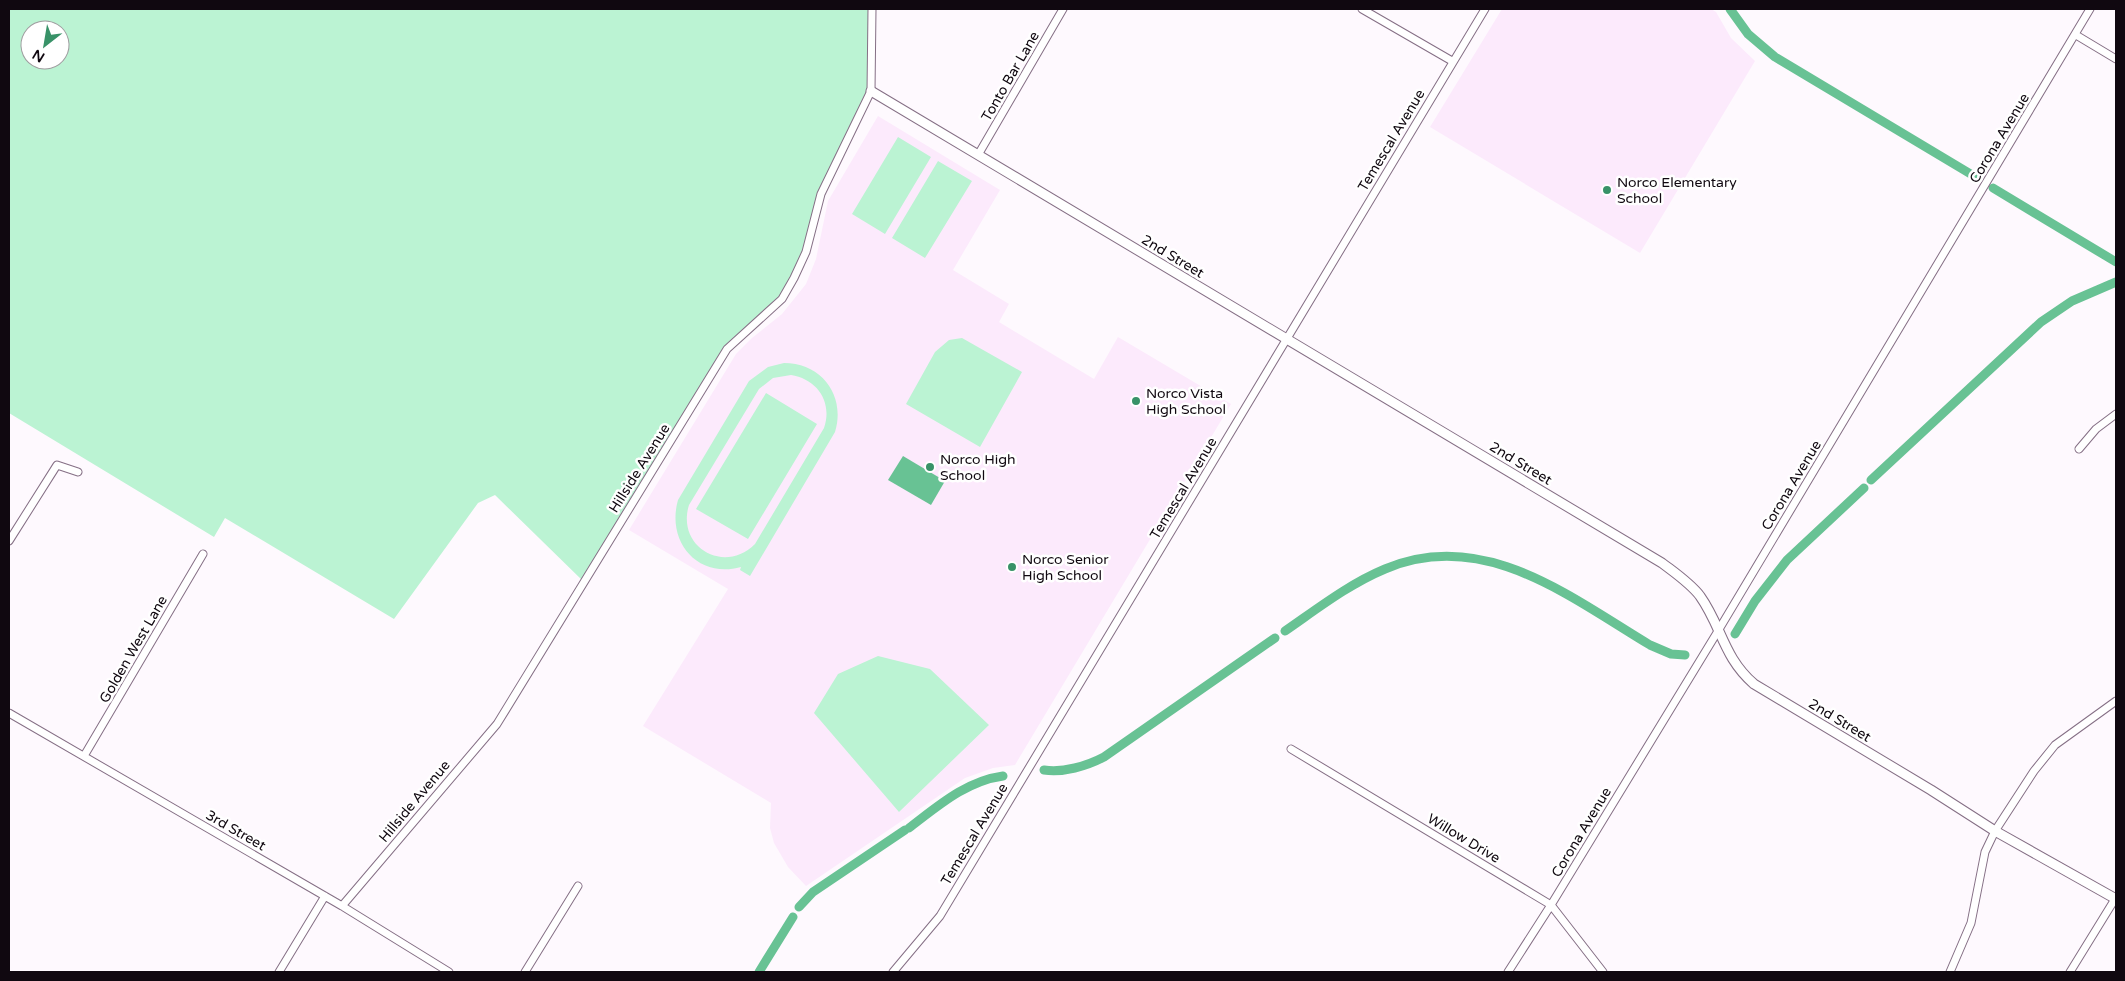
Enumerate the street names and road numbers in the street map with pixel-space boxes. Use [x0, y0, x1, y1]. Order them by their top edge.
street label: Tonto Bar Lane [978, 28, 1043, 124]
street label: Temescal Avenue [1354, 86, 1429, 194]
street label: Corona Avenue [1966, 90, 2033, 186]
street label: 2nd Street [1138, 231, 1208, 282]
street label: Hillside Avenue [605, 421, 674, 516]
street label: Temescal Avenue [1146, 434, 1221, 542]
street label: Corona Avenue [1758, 437, 1825, 533]
street label: 2nd Street [1486, 438, 1556, 489]
street label: Golden West Lane [96, 593, 171, 706]
street label: 2nd Street [1805, 695, 1875, 746]
street label: Hillside Avenue [375, 757, 454, 846]
street label: Temescal Avenue [937, 780, 1012, 888]
street label: Corona Avenue [1548, 784, 1615, 880]
street label: 3rd Street [203, 806, 269, 855]
street label: Willow Drive [1424, 810, 1503, 867]

